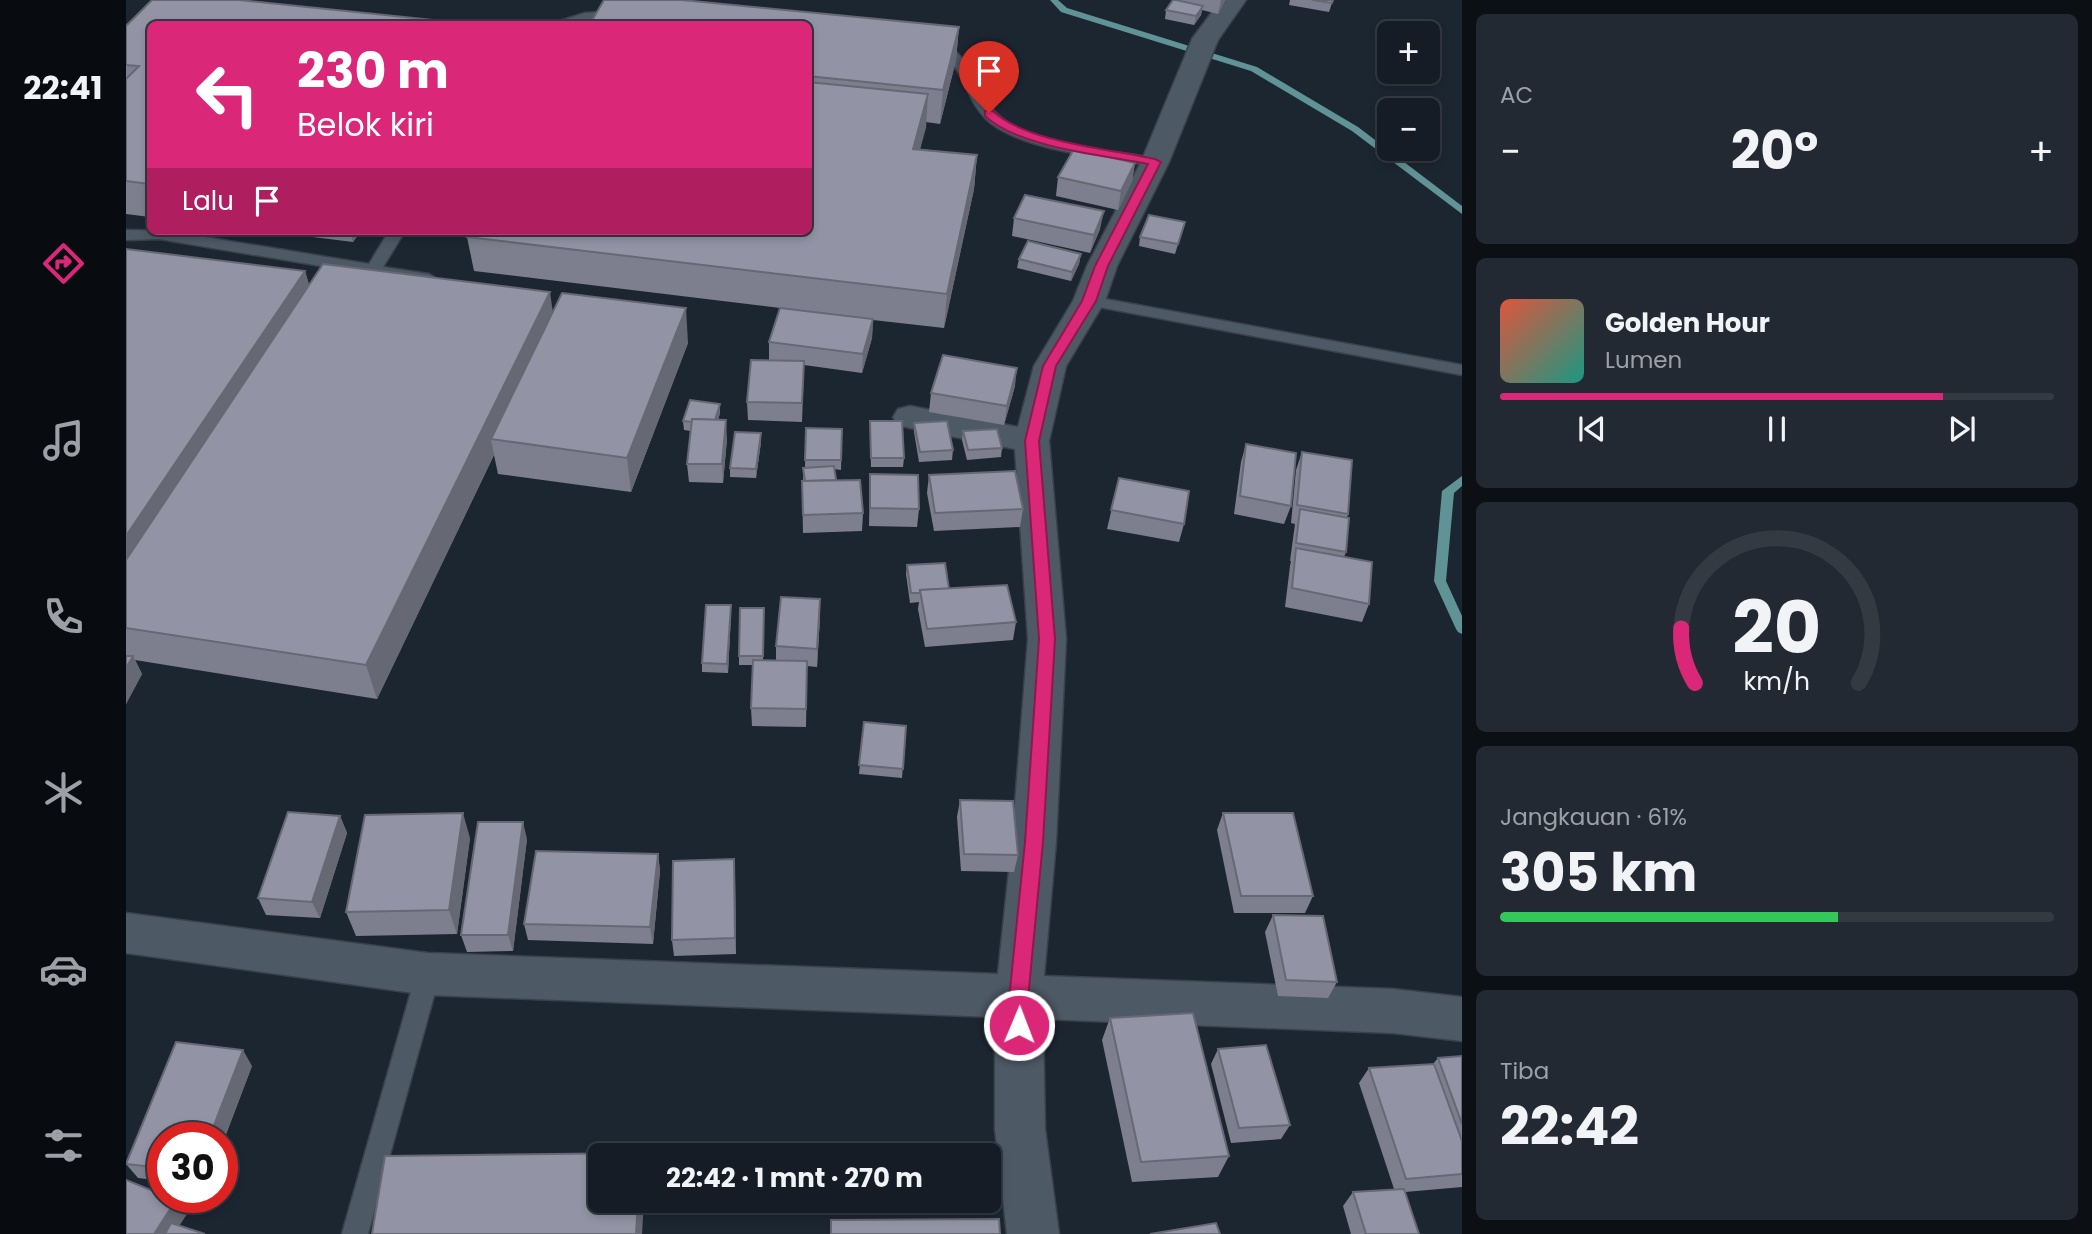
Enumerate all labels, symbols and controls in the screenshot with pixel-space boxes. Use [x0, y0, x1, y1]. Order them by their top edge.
map controls [1377, 21, 1440, 161]
button: + [1377, 21, 1440, 84]
text: 230 m [297, 37, 449, 105]
pin [959, 41, 1019, 113]
icon: left [182, 49, 273, 140]
icon: arrive [970, 52, 1008, 90]
text: 22:41 [23, 65, 103, 110]
text: AC [1500, 79, 1533, 111]
button: − [1377, 98, 1440, 161]
text: Belok kiri [297, 102, 434, 147]
text: 20° [1731, 114, 1818, 187]
text: − [1500, 125, 1521, 178]
text: + [2028, 125, 2054, 178]
icon: arrive [248, 182, 286, 220]
text: Lalu [182, 183, 234, 219]
icon: directions [39, 239, 88, 288]
text: Golden Hour [1605, 305, 1770, 341]
text: Lumen [1605, 344, 1682, 376]
icon: previous [1573, 410, 1611, 448]
icon: pause [1758, 410, 1796, 448]
icon: next [1943, 410, 1981, 448]
icon: music [39, 416, 88, 465]
text: 20 [1732, 577, 1822, 678]
icon: phone [39, 592, 88, 641]
text: km/h [1744, 664, 1810, 699]
icon: climate [39, 768, 88, 817]
text: Jangkauan · 61% [1500, 801, 1687, 833]
text: 305 km [1500, 836, 1697, 909]
icon: car [39, 945, 88, 994]
position arrow [982, 988, 1056, 1062]
text: Tiba [1500, 1055, 1549, 1087]
text: 22:42 [1500, 1090, 1639, 1163]
icon: filters [39, 1121, 88, 1170]
speed limit sign: 30 [147, 1122, 238, 1213]
text: 22:42 · 1 mnt · 270 m [666, 1160, 923, 1196]

